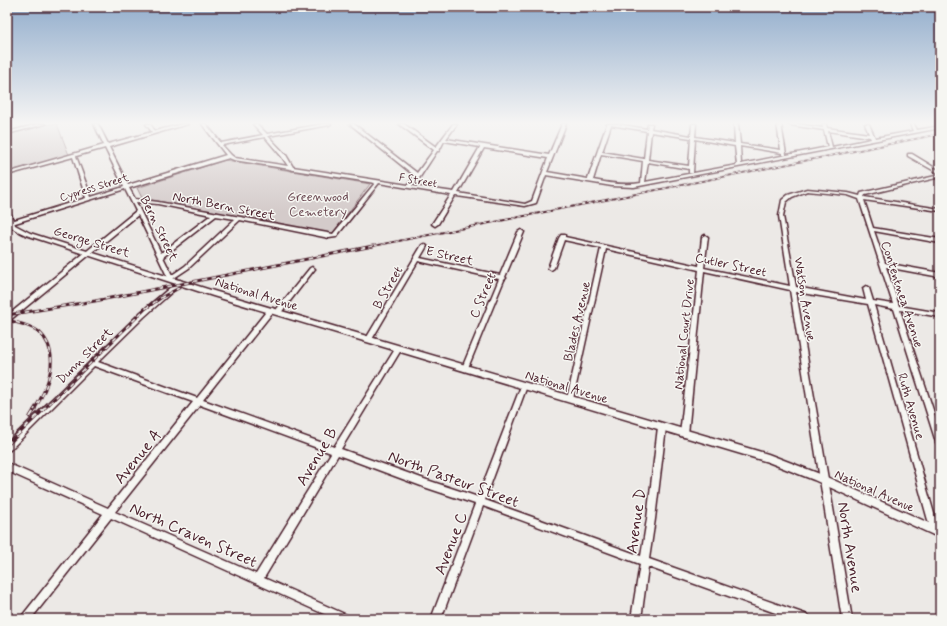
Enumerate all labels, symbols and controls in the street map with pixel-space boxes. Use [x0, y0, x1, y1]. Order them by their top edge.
street label: Cypress Street [58, 171, 131, 205]
street label: F Street [398, 171, 438, 191]
street label: North Bern Street [171, 188, 277, 225]
park label: Greenwood Cemetery [287, 189, 349, 221]
street label: Bern Street [136, 193, 182, 264]
street label: George Street [51, 223, 132, 263]
street label: Contentnea Avenue [876, 239, 927, 350]
street label: E Street [424, 243, 475, 270]
street label: Cutler Street [693, 250, 768, 281]
street label: Watson Avenue [789, 256, 820, 343]
street label: B Street [369, 263, 407, 312]
street label: C Street [466, 270, 501, 321]
street label: National Avenue [213, 274, 300, 315]
street label: National Court Drive [670, 278, 699, 390]
street label: Blades Avenue [560, 279, 595, 363]
street label: Dunn Street [53, 324, 117, 388]
street label: National Avenue [523, 367, 610, 408]
street label: Ruth Avenue [893, 371, 928, 442]
street label: Avenue B [292, 424, 343, 490]
street label: Avenue A [110, 425, 167, 489]
street label: North Pasteur Street [385, 446, 522, 513]
street label: National Avenue [832, 466, 917, 517]
street label: Avenue D [622, 487, 651, 555]
street label: North Craven Street [126, 498, 260, 573]
street label: North Avenue [832, 500, 867, 594]
street label: Avenue C [430, 509, 473, 578]

